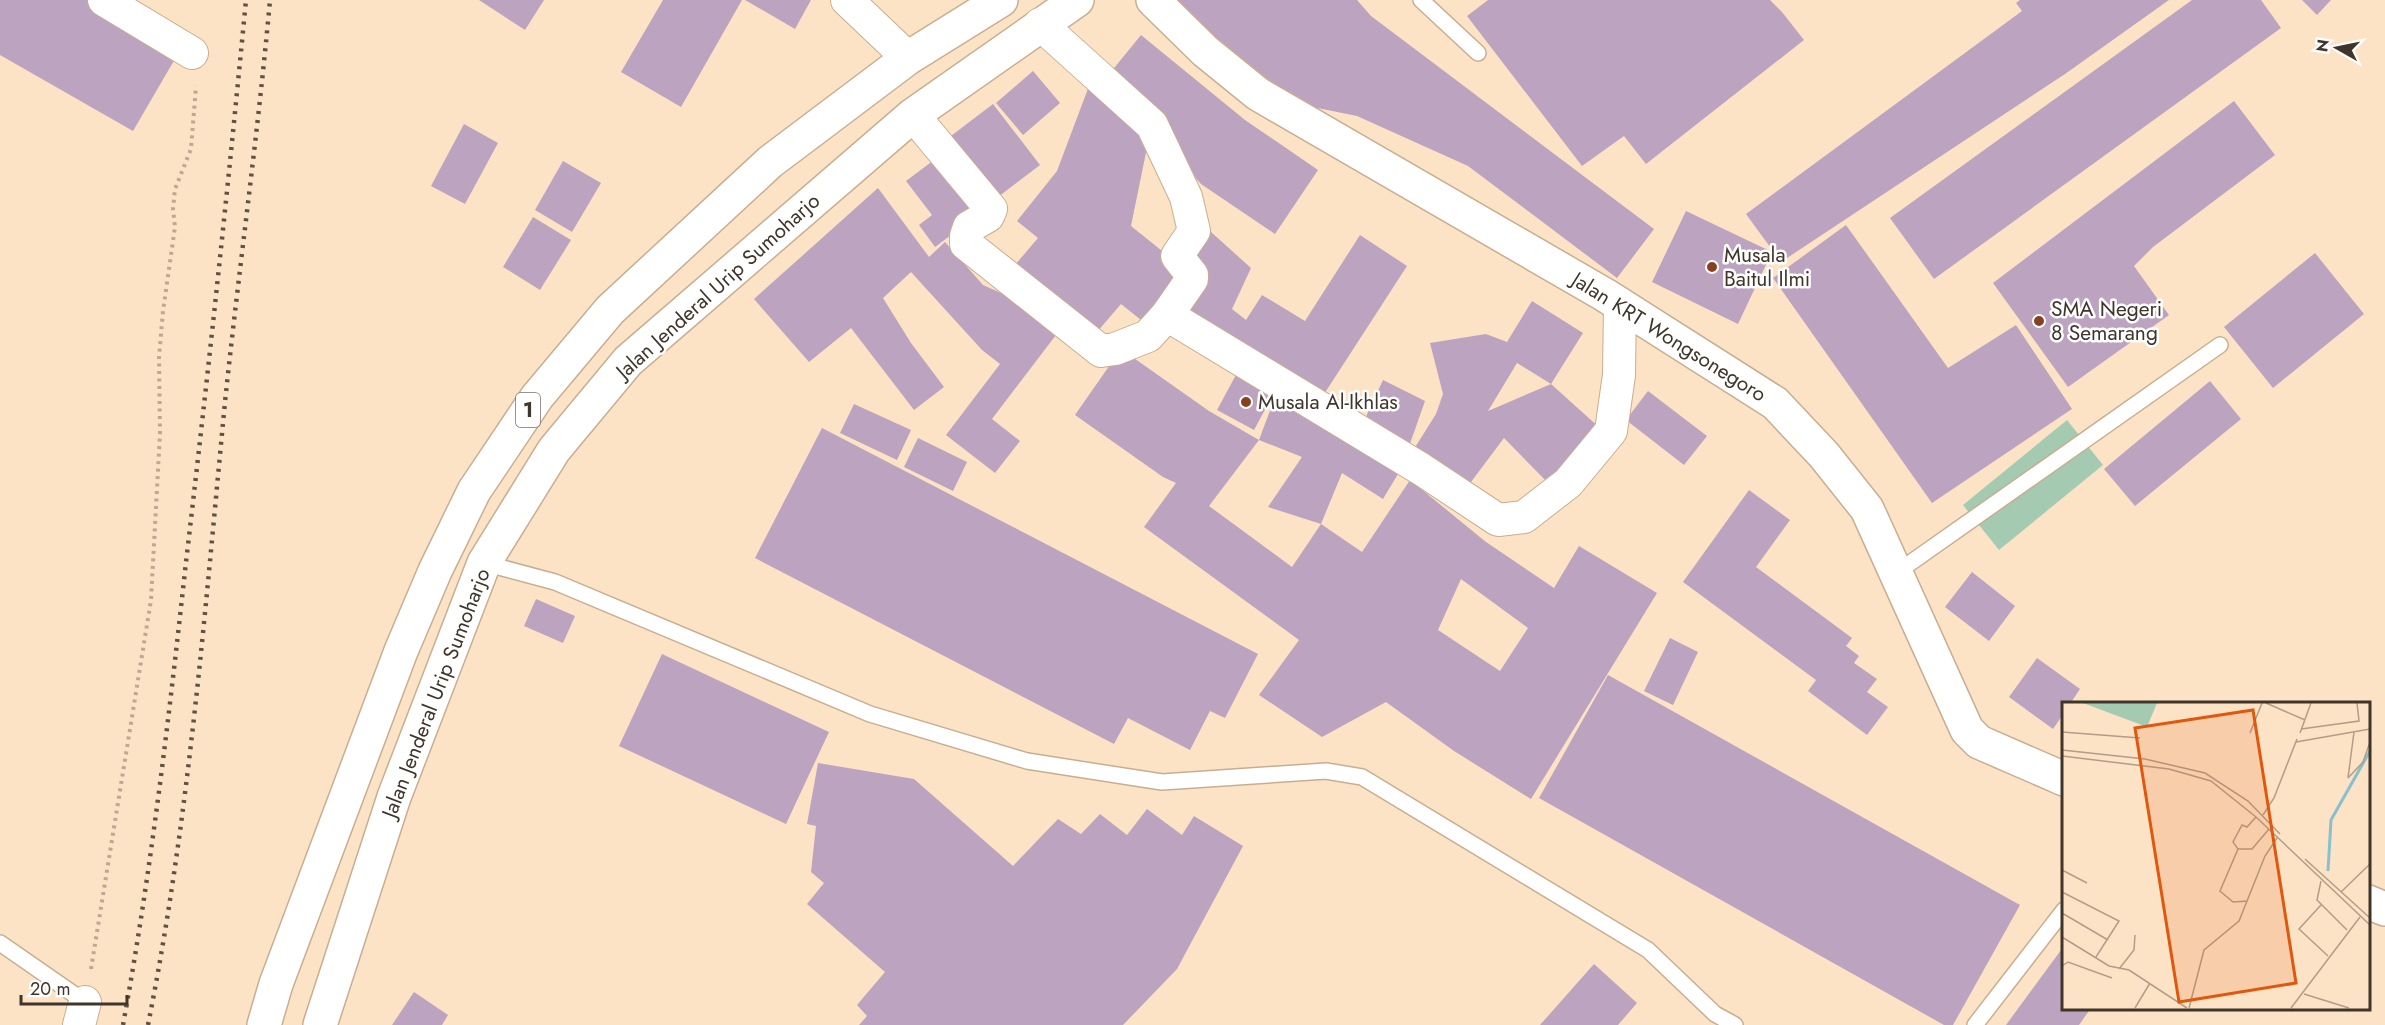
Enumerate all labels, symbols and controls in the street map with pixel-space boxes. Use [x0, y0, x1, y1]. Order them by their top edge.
north arrow [2307, 18, 2367, 78]
text: N [2310, 38, 2335, 54]
street label: Jalan Jenderal Urip Sumoharjo [607, 186, 827, 388]
place label: Musala Baitul Ilmi [1724, 240, 1810, 294]
marker: Musala Baitul Ilmi [1705, 260, 1719, 274]
street label: Jalan KRT Wongsonegoro [1563, 263, 1772, 409]
place label: SMA Negeri 8 Semarang [2051, 294, 2162, 348]
marker: SMA Negeri 8 Semarang [2032, 314, 2046, 328]
place label: Musala Al-Ikhlas [1258, 387, 1398, 417]
road number: 1 [516, 393, 540, 427]
marker: Musala Al-Ikhlas [1239, 395, 1253, 409]
street label: Jalan Jenderal Urip Sumoharjo [373, 564, 497, 825]
inset map [2062, 702, 2370, 1010]
scale bar [21, 968, 128, 1006]
text: 20 m [30, 976, 70, 1002]

